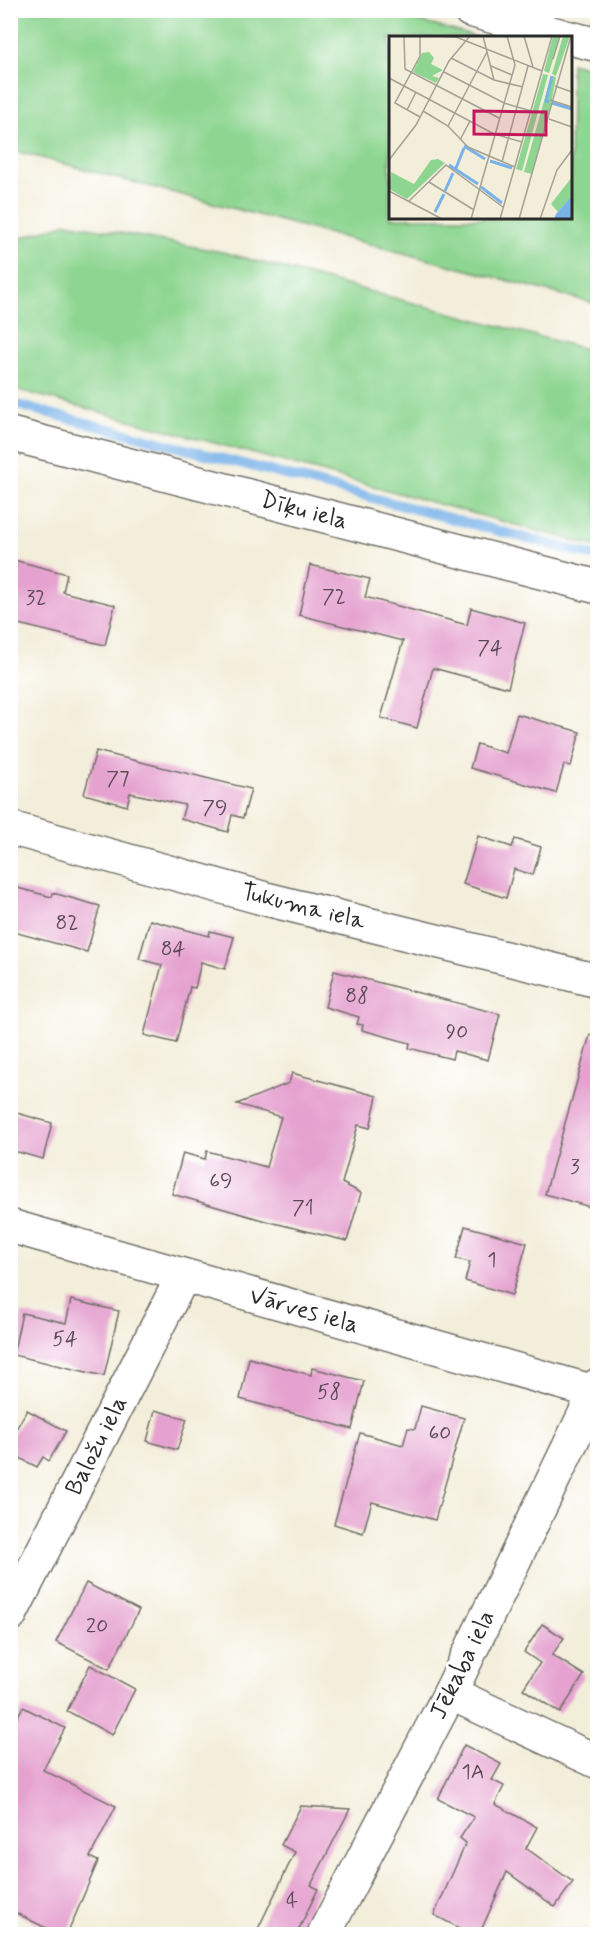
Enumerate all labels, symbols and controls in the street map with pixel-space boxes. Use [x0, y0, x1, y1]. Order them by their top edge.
inset map [389, 36, 572, 219]
street label: Dīķu iela [257, 485, 351, 537]
house number: 72 [322, 583, 346, 611]
house number: 32 [26, 584, 46, 612]
house number: 74 [477, 634, 503, 662]
house number: 77 [106, 765, 130, 793]
house number: 79 [202, 794, 228, 822]
street label: Tukuma iela [238, 877, 369, 938]
house number: 82 [56, 909, 78, 937]
house number: 84 [161, 935, 186, 963]
house number: 88 [345, 982, 369, 1010]
house number: 90 [446, 1018, 468, 1046]
house number: 3 [570, 1153, 580, 1181]
house number: 69 [209, 1167, 233, 1195]
house number: 71 [292, 1194, 314, 1222]
house number: 1 [487, 1246, 497, 1274]
street label: Vārves iela [246, 1281, 362, 1341]
house number: 54 [52, 1325, 78, 1353]
house number: 58 [317, 1378, 341, 1406]
street label: Baložu iela [59, 1391, 135, 1501]
house number: 60 [429, 1419, 451, 1447]
street label: Jēkaba iela [423, 1605, 503, 1725]
house number: 20 [86, 1612, 108, 1640]
house number: 1A [461, 1758, 485, 1786]
house number: 4 [286, 1887, 298, 1915]

